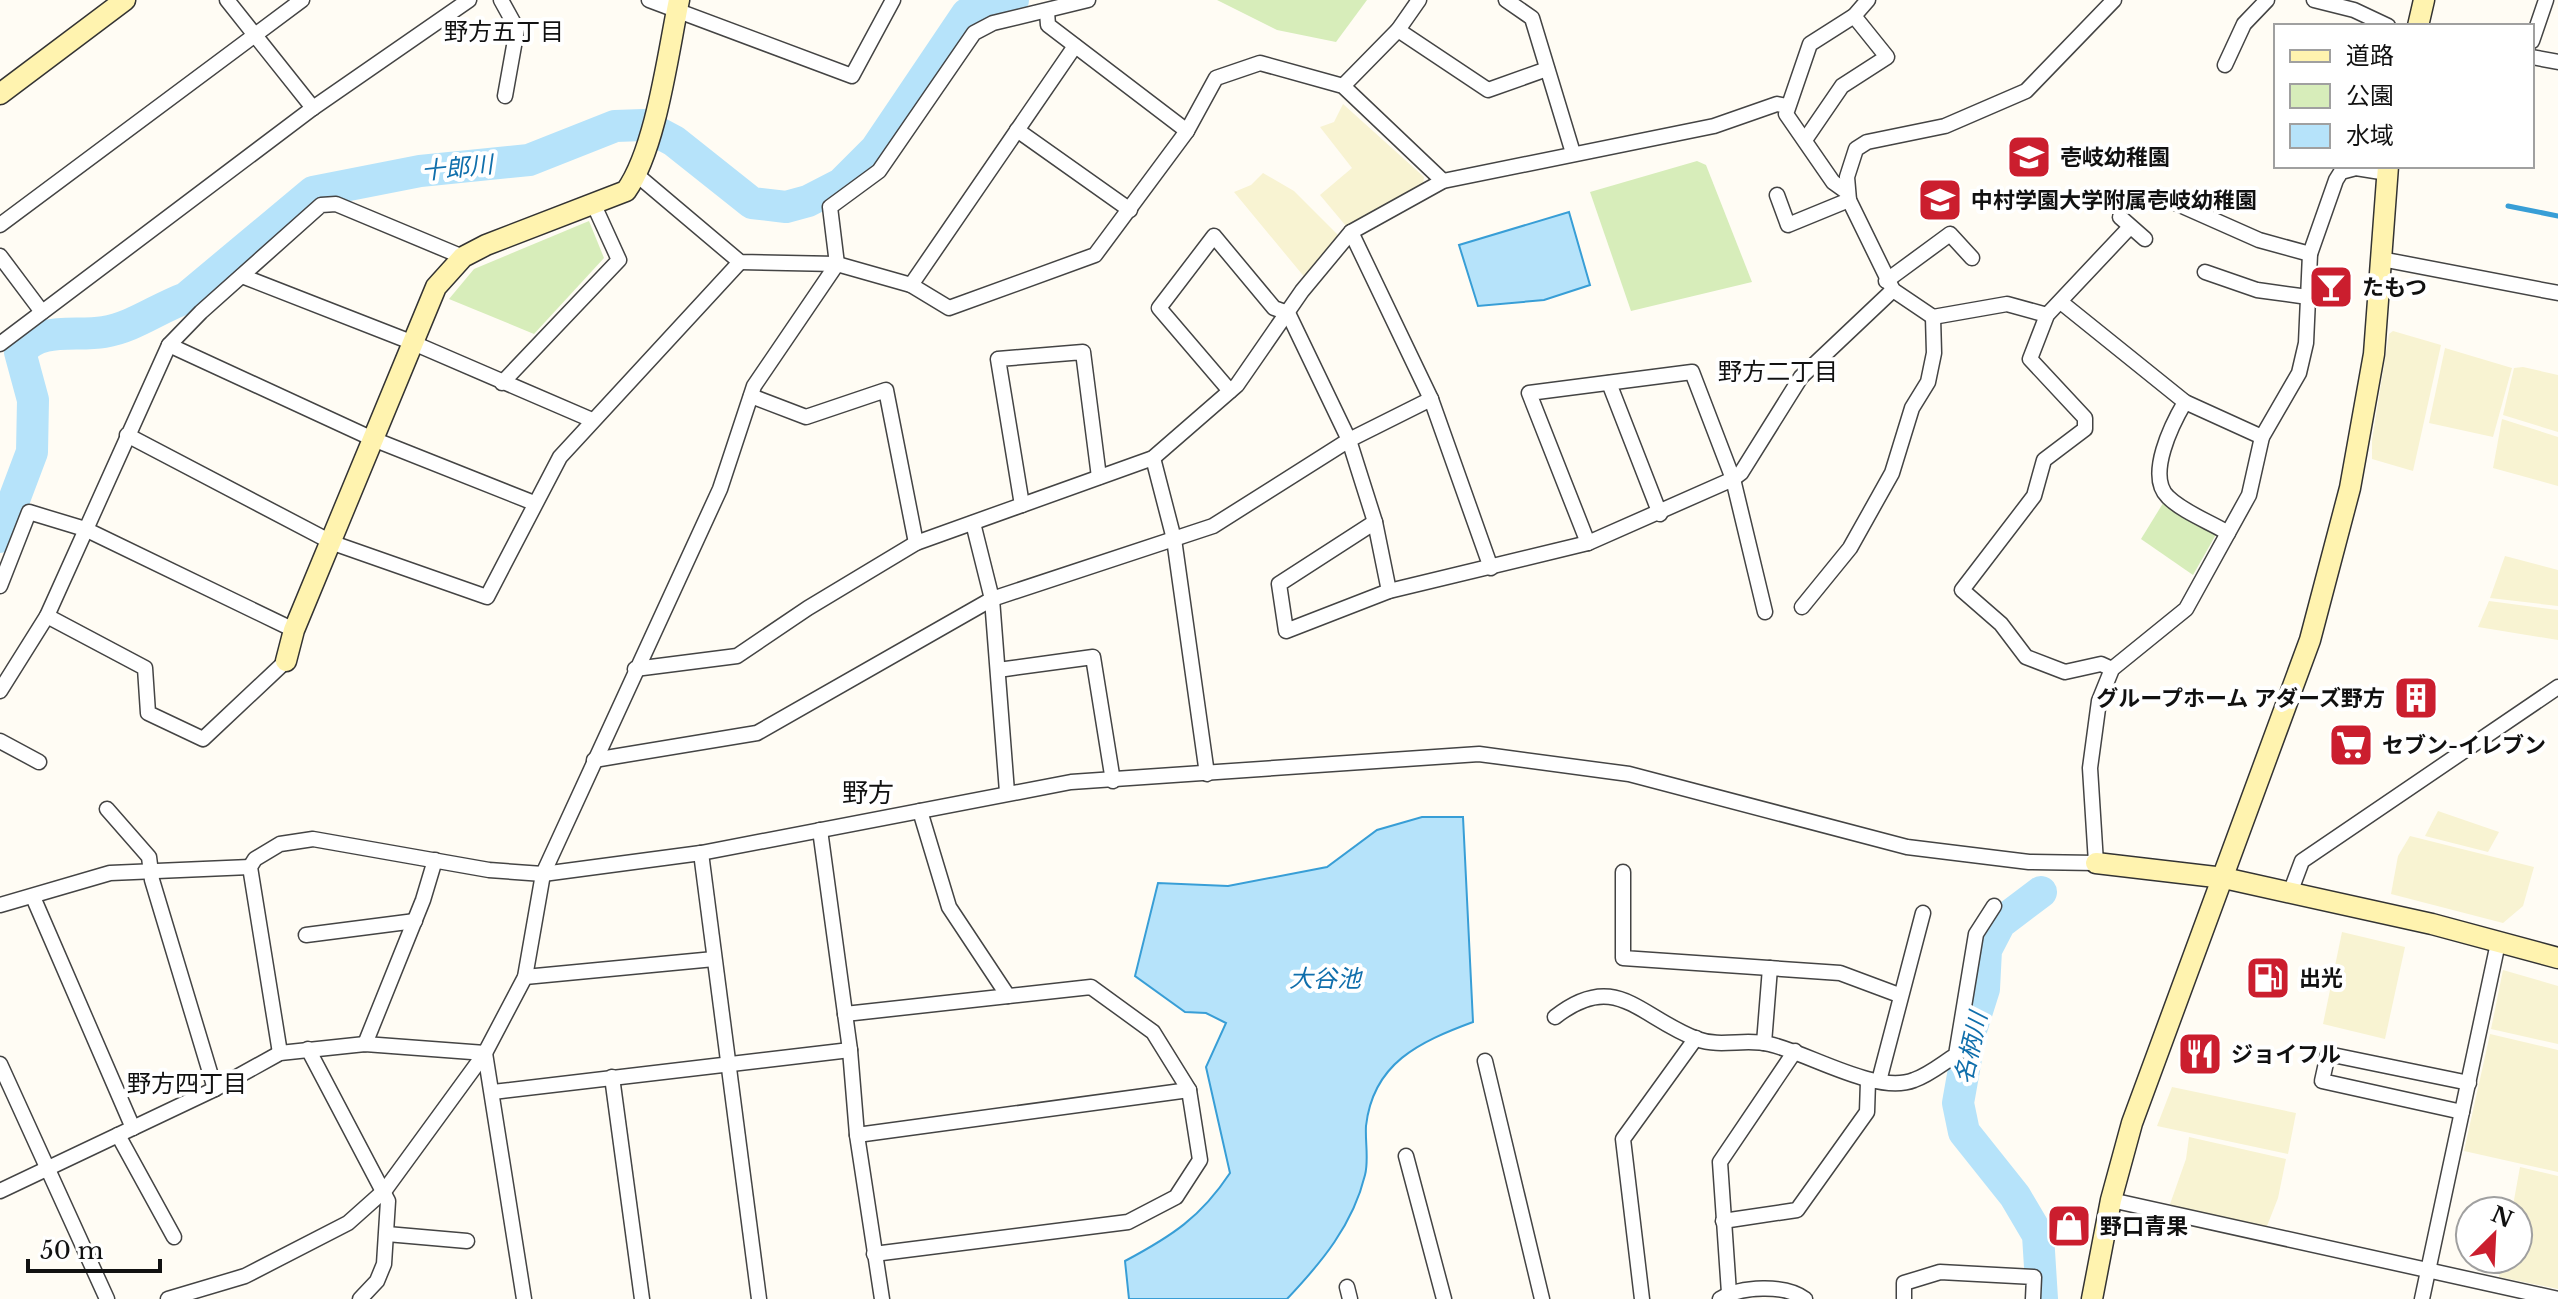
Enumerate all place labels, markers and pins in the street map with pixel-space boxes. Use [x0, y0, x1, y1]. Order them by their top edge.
school or university icon: 壱岐幼稚園 [2005, 133, 2053, 181]
place label: 壱岐幼稚園 [2060, 144, 2170, 171]
school or university icon: 中村学園大学附属壱岐幼稚園 [1916, 176, 1964, 224]
place label: 中村学園大学附属壱岐幼稚園 [1971, 187, 2257, 214]
bar icon: たもつ [2307, 263, 2355, 311]
place label: たもつ [2362, 274, 2427, 301]
building icon: グループホーム アダーズ野方 [2392, 674, 2440, 722]
place label: グループホーム アダーズ野方 [2096, 685, 2385, 712]
supermarket icon: セブン-イレブン [2327, 721, 2375, 769]
place label: セブン-イレブン [2382, 732, 2546, 759]
fuel station icon: 出光 [2244, 954, 2292, 1002]
place label: 出光 [2299, 965, 2343, 992]
restaurant icon: ジョイフル [2176, 1030, 2224, 1078]
place label: ジョイフル [2231, 1041, 2341, 1068]
shop icon: 野口青果 [2045, 1202, 2093, 1250]
place label: 野口青果 [2100, 1213, 2188, 1240]

